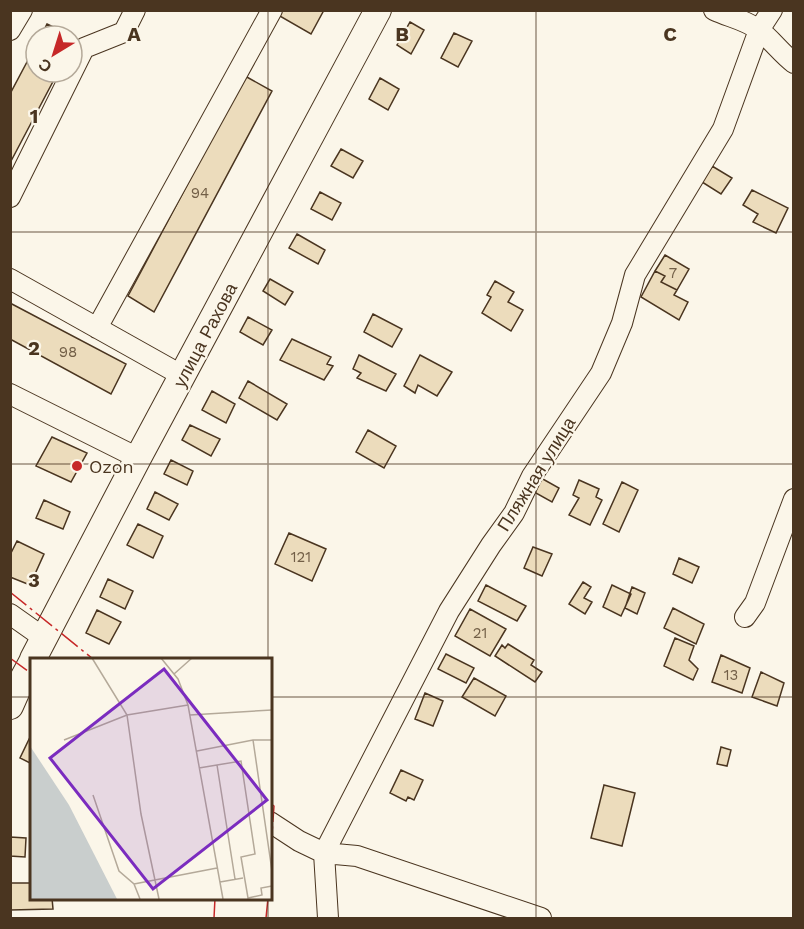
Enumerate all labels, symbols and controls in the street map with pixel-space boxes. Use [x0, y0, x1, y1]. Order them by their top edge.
text: A [127, 22, 141, 46]
text: B [395, 22, 409, 46]
text: C [663, 22, 677, 46]
north arrow [24, 24, 84, 84]
text: С [34, 54, 55, 76]
text: 1 [30, 104, 38, 128]
house number: 94 [191, 184, 209, 202]
house number: 7 [669, 264, 677, 282]
street label: улица Рахова [169, 278, 242, 391]
text: 2 [28, 336, 40, 360]
house number: 98 [59, 343, 77, 361]
street label: Пляжная улица [493, 412, 580, 535]
place label: Ozon [89, 456, 134, 477]
marker: Ozon [70, 459, 84, 473]
house number: 121 [291, 548, 311, 566]
text: 3 [28, 568, 40, 592]
house number: 21 [473, 624, 487, 642]
inset map [30, 658, 272, 899]
house number: 13 [724, 666, 738, 684]

